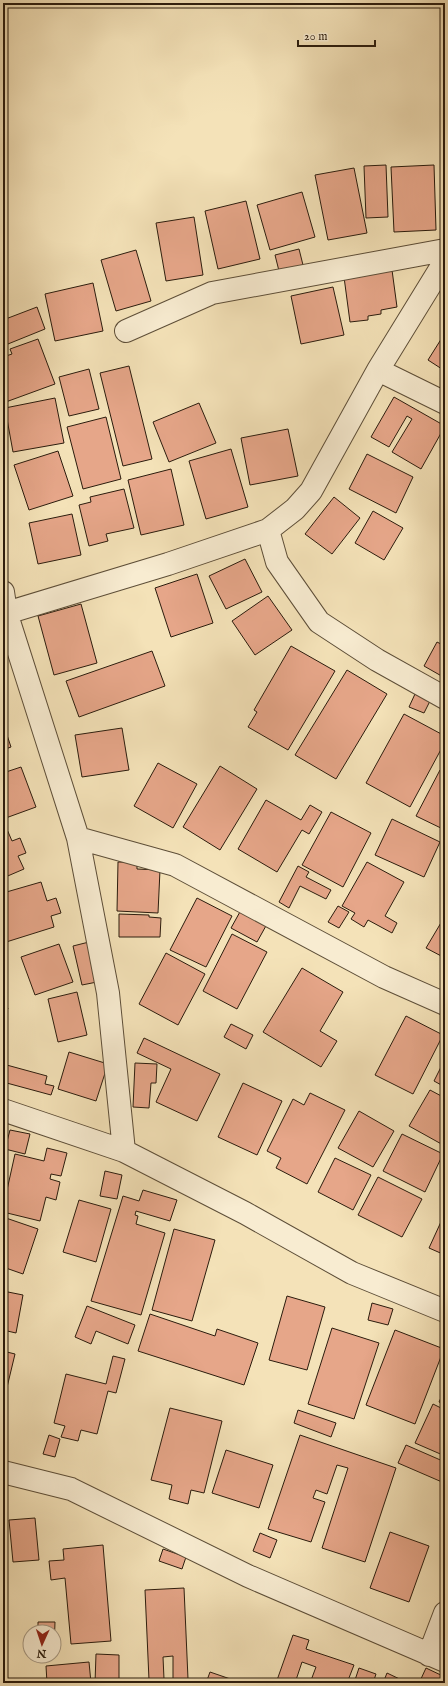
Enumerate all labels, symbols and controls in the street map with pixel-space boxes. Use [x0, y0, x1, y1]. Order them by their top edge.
scale bar [298, 22, 375, 48]
text: 20 m [304, 29, 327, 44]
north arrow [22, 1624, 62, 1664]
text: N [36, 1646, 48, 1660]

